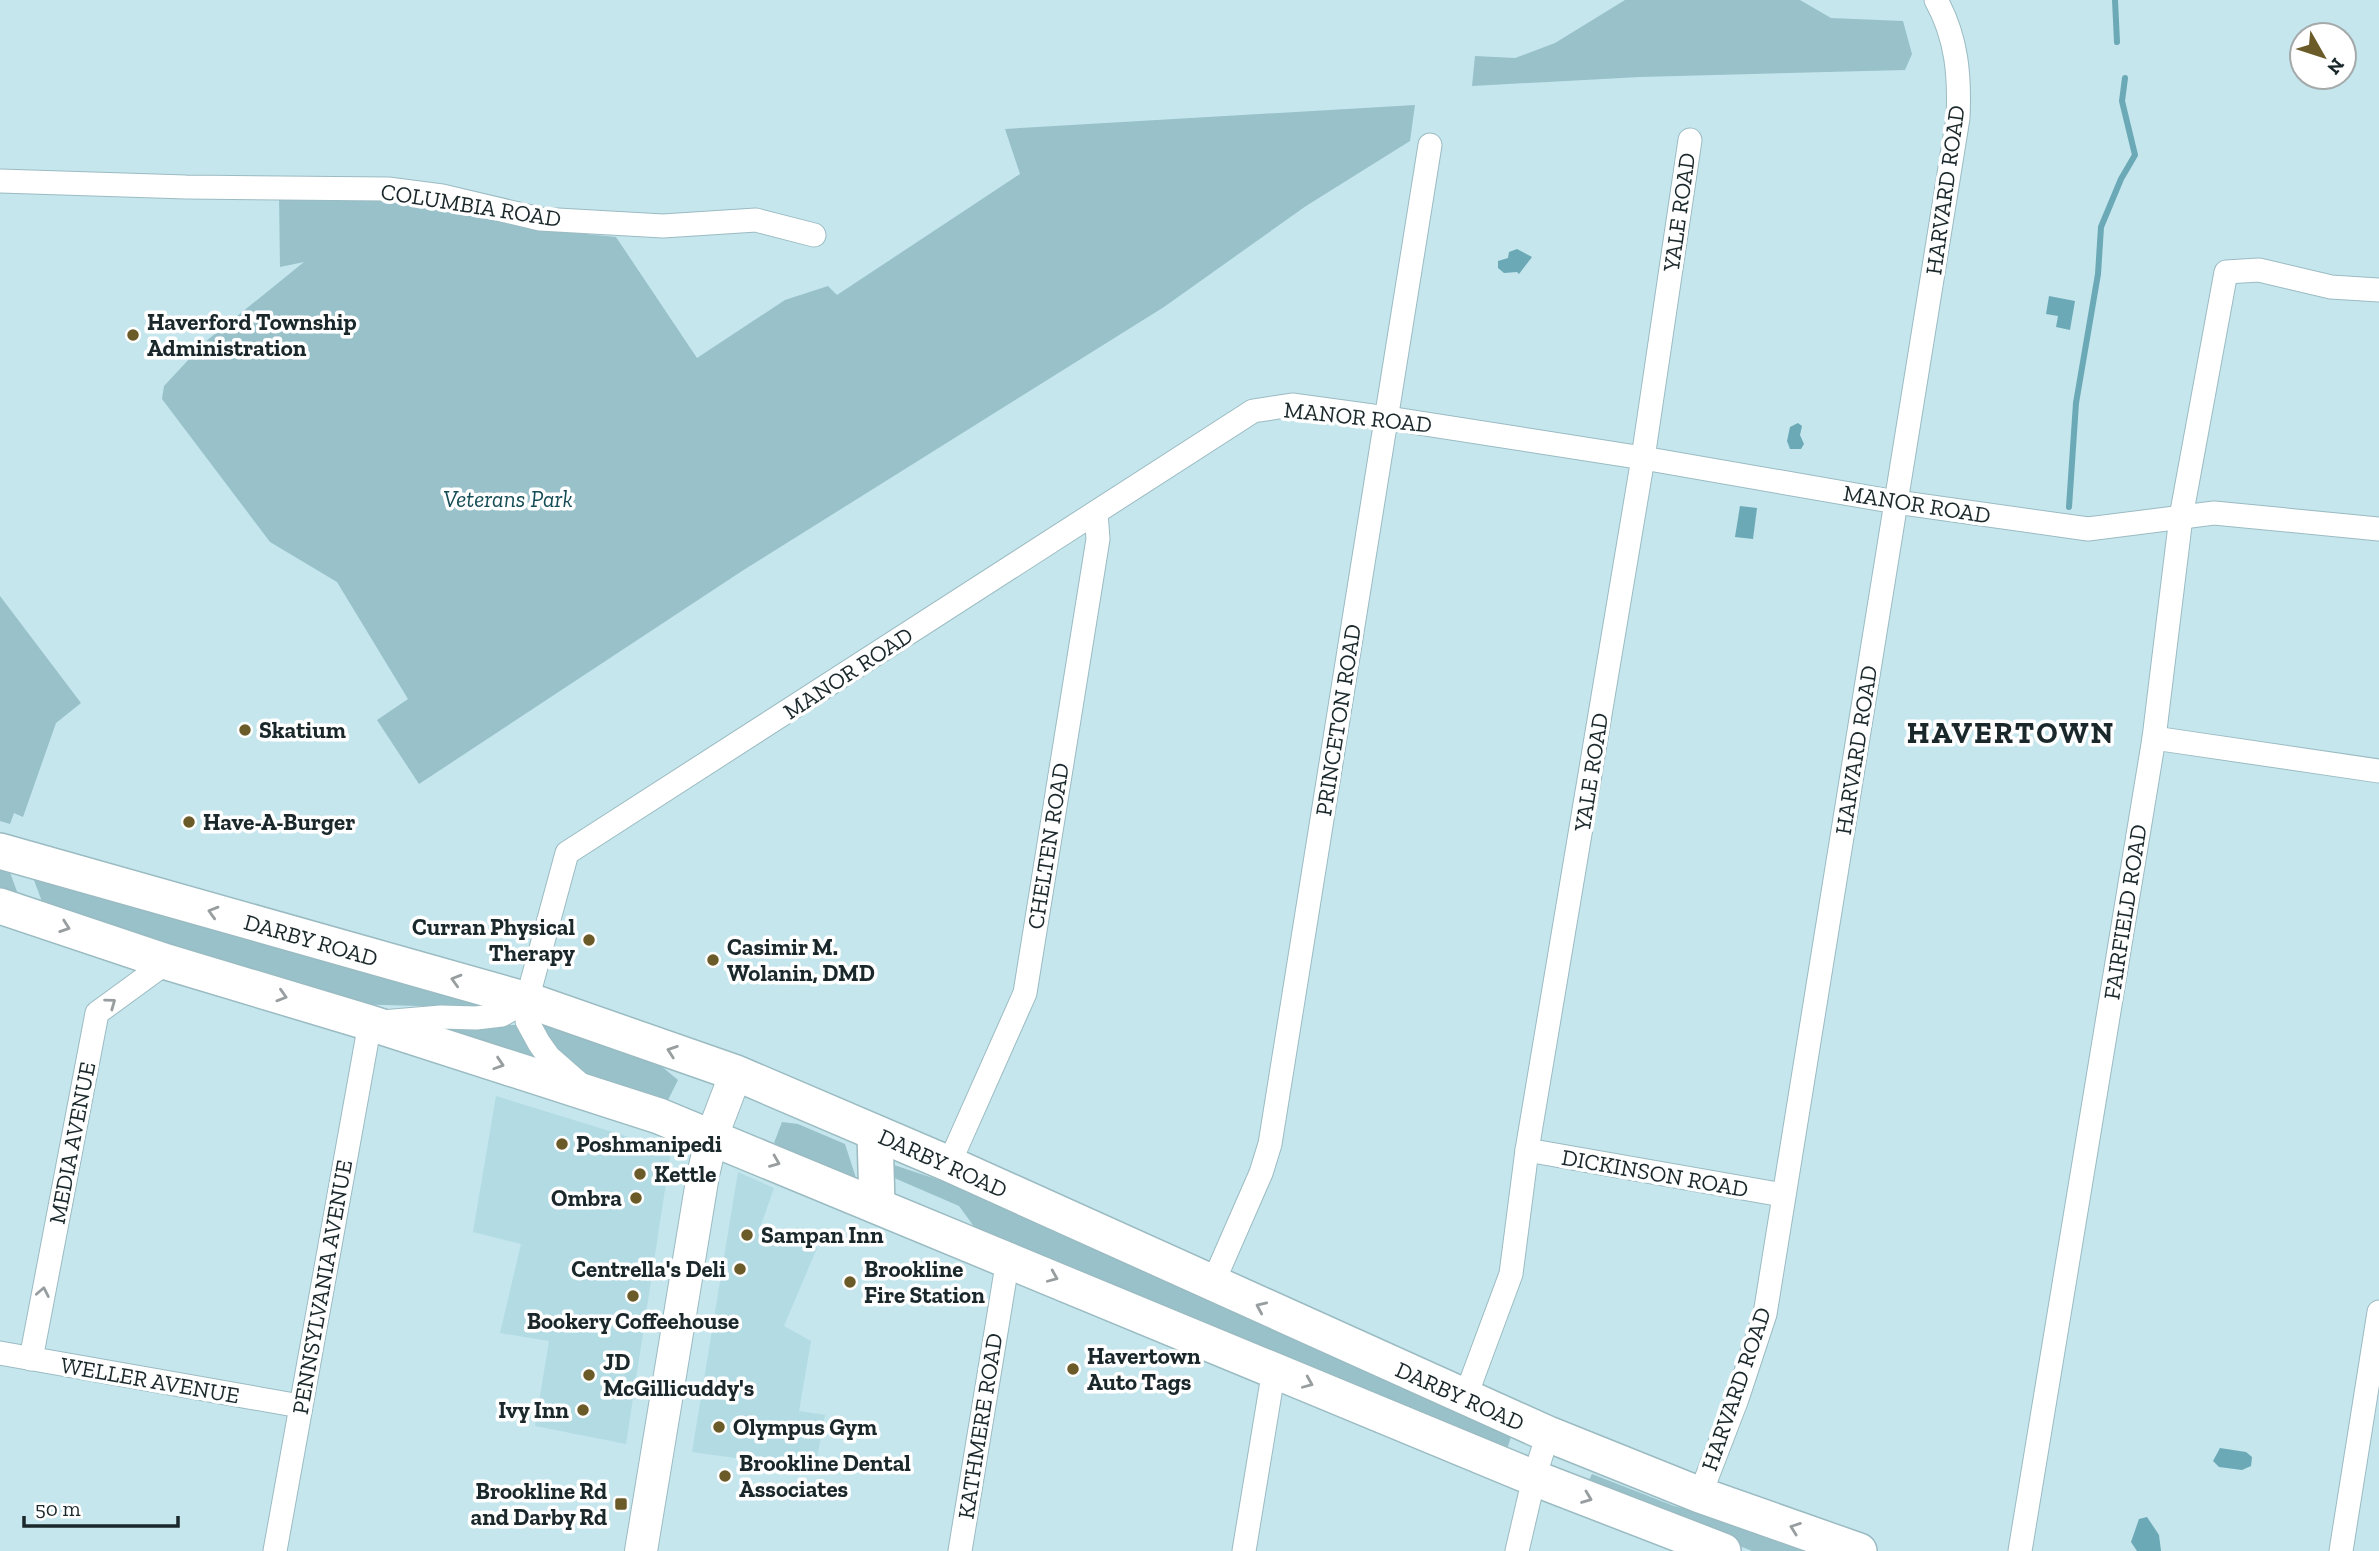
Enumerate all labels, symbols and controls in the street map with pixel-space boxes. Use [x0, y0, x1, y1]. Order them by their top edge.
north arrow [2288, 21, 2358, 91]
text: N [2322, 54, 2349, 79]
street label: HARVARD ROAD [1919, 103, 1971, 277]
street label: YALE ROAD [1657, 151, 1701, 274]
street label: COLUMBIA ROAD [379, 177, 563, 233]
place label: Haverford Township Administration [147, 308, 357, 362]
marker: Haverford Township Administration [125, 327, 141, 343]
street label: MANOR ROAD [1282, 395, 1434, 439]
street label: MANOR ROAD [1841, 479, 1993, 529]
park label: Veterans Park [443, 485, 573, 513]
street label: MANOR ROAD [778, 621, 918, 725]
street label: PRINCETON ROAD [1309, 622, 1367, 818]
street label: HARVARD ROAD [1829, 663, 1883, 837]
street label: YALE ROAD [1568, 711, 1614, 834]
district label: HAVERTOWN [1907, 715, 2115, 751]
place label: Skatium [259, 716, 346, 744]
marker: Skatium [237, 722, 253, 738]
street label: CHELTEN ROAD [1021, 761, 1075, 931]
place label: Have-A-Burger [203, 808, 355, 836]
marker: Have-A-Burger [181, 814, 197, 830]
street label: FAIRFIELD ROAD [2097, 822, 2153, 1002]
one-way arrow [207, 906, 219, 921]
street label: DARBY ROAD [241, 908, 381, 972]
place label: Curran Physical Therapy [412, 913, 576, 967]
one-way arrow [58, 919, 70, 934]
marker: Curran Physical Therapy [581, 932, 597, 948]
place label: Casimir M. Wolanin, DMD [727, 933, 875, 987]
marker: Casimir M. Wolanin, DMD [705, 952, 721, 968]
one-way arrow [450, 974, 462, 989]
one-way arrow [275, 988, 287, 1003]
one-way arrow [103, 999, 116, 1011]
one-way arrow [666, 1045, 678, 1059]
one-way arrow [492, 1056, 505, 1070]
street label: MEDIA AVENUE [43, 1060, 101, 1226]
street label: DARBY ROAD [874, 1122, 1012, 1204]
place label: Poshmanipedi [576, 1130, 722, 1158]
marker: Poshmanipedi [554, 1136, 570, 1152]
street label: DICKINSON ROAD [1559, 1143, 1751, 1203]
one-way arrow [768, 1154, 780, 1168]
street label: PENNSYLVANIA AVENUE [286, 1158, 358, 1416]
place label: Kettle [654, 1160, 716, 1188]
marker: Kettle [632, 1166, 648, 1182]
place label: Ombra [551, 1184, 622, 1212]
marker: Ombra [628, 1190, 644, 1206]
place label: Sampan Inn [761, 1221, 884, 1249]
marker: Sampan Inn [739, 1227, 755, 1243]
place label: Centrella's Deli [571, 1255, 726, 1283]
place label: Brookline Fire Station [864, 1255, 985, 1309]
marker: Centrella's Deli [732, 1261, 748, 1277]
one-way arrow [1046, 1269, 1058, 1283]
marker: Brookline Fire Station [842, 1274, 858, 1290]
one-way arrow [35, 1286, 50, 1298]
marker: Bookery Coffeehouse [625, 1288, 641, 1304]
one-way arrow [1256, 1301, 1269, 1315]
street label: HARVARD ROAD [1695, 1304, 1777, 1474]
place label: Bookery Coffeehouse [527, 1307, 739, 1335]
street label: KATHMERE ROAD [951, 1331, 1009, 1521]
place label: Havertown Auto Tags [1087, 1342, 1201, 1396]
place label: JD McGillicuddy's [603, 1348, 754, 1402]
street label: WELLER AVENUE [58, 1350, 242, 1410]
street label: DARBY ROAD [1391, 1355, 1529, 1437]
marker: Havertown Auto Tags [1065, 1361, 1081, 1377]
marker: JD McGillicuddy's [581, 1367, 597, 1383]
one-way arrow [1302, 1375, 1314, 1389]
place label: Ivy Inn [498, 1396, 569, 1424]
marker: Ivy Inn [575, 1402, 591, 1418]
place label: Olympus Gym [733, 1413, 877, 1441]
marker: Olympus Gym [711, 1419, 727, 1435]
place label: Brookline Dental Associates [739, 1449, 911, 1503]
marker: Brookline Dental Associates [717, 1468, 733, 1484]
place label: Brookline Rd and Darby Rd [471, 1477, 607, 1531]
scale bar [24, 1484, 178, 1528]
one-way arrow [1580, 1490, 1592, 1504]
text: 50 m [35, 1496, 81, 1521]
marker: Brookline Rd and Darby Rd [613, 1496, 629, 1512]
one-way arrow [1789, 1522, 1801, 1536]

